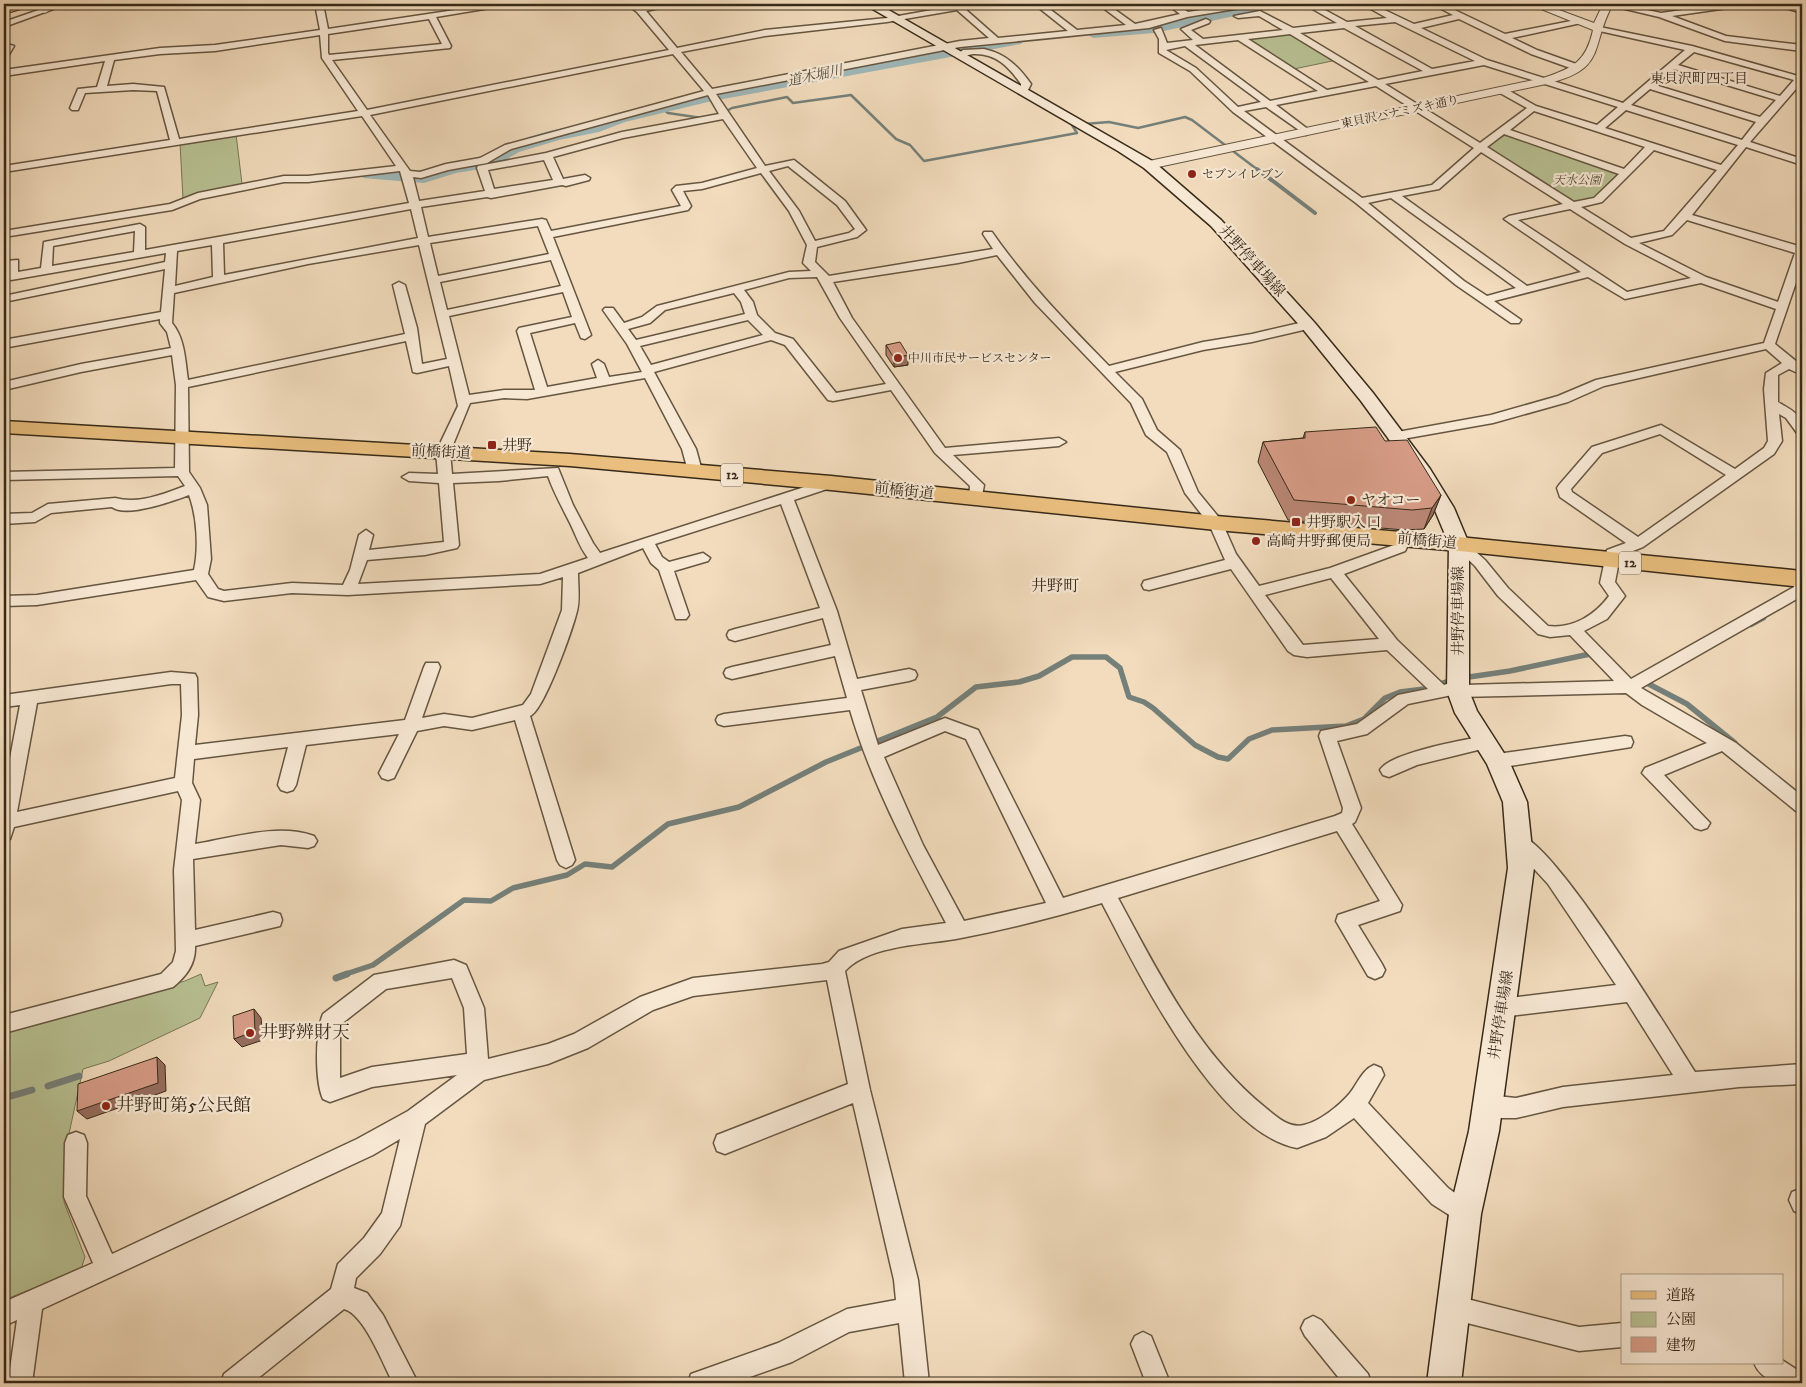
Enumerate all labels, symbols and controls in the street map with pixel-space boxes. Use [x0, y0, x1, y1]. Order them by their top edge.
water label: 道木堀川 [786, 61, 846, 91]
district label: 東貝沢町四丁目 [1650, 70, 1748, 88]
street label: 東貝沢ハナミズキ通り [1340, 92, 1460, 132]
place label: セブンイレブン [1202, 167, 1284, 182]
marker: セブンイレブン [1186, 168, 1198, 180]
park label: 天水公園 [1553, 173, 1603, 188]
street label: 井野停車場線 [1215, 221, 1289, 301]
place label: 中川市民サービスセンター [908, 351, 1052, 366]
marker: 中川市民サービスセンター [892, 352, 904, 364]
place label: 井野 [502, 436, 532, 455]
marker: 井野 [486, 439, 498, 451]
street label: 前橋街道 [411, 441, 471, 463]
road number: 12 [721, 464, 743, 486]
street label: 前橋街道 [873, 478, 935, 504]
place label: ヤオコー [1361, 491, 1420, 510]
marker: ヤオコー [1345, 494, 1357, 506]
place label: 井野駅入口 [1306, 513, 1381, 532]
marker: 井野駅入口 [1290, 516, 1302, 528]
street label: 前橋街道 [1396, 529, 1458, 553]
place label: 高崎井野郵便局 [1266, 532, 1371, 551]
marker: 高崎井野郵便局 [1250, 535, 1262, 547]
road number: 12 [1619, 552, 1641, 574]
street label: 井野停車場線 [1449, 566, 1468, 656]
district label: 井野町 [1031, 576, 1079, 596]
street label: 井野停車場線 [1485, 969, 1517, 1061]
place label: 井野辨財天 [260, 1022, 350, 1044]
marker: 井野辨財天 [244, 1027, 256, 1039]
place label: 井野町第5公民館 [116, 1095, 251, 1117]
marker: 井野町第5公民館 [100, 1100, 112, 1112]
legend [1621, 1274, 1784, 1364]
text: 道路 [1666, 1286, 1696, 1305]
text: 公園 [1666, 1310, 1696, 1329]
text: 建物 [1666, 1336, 1696, 1355]

